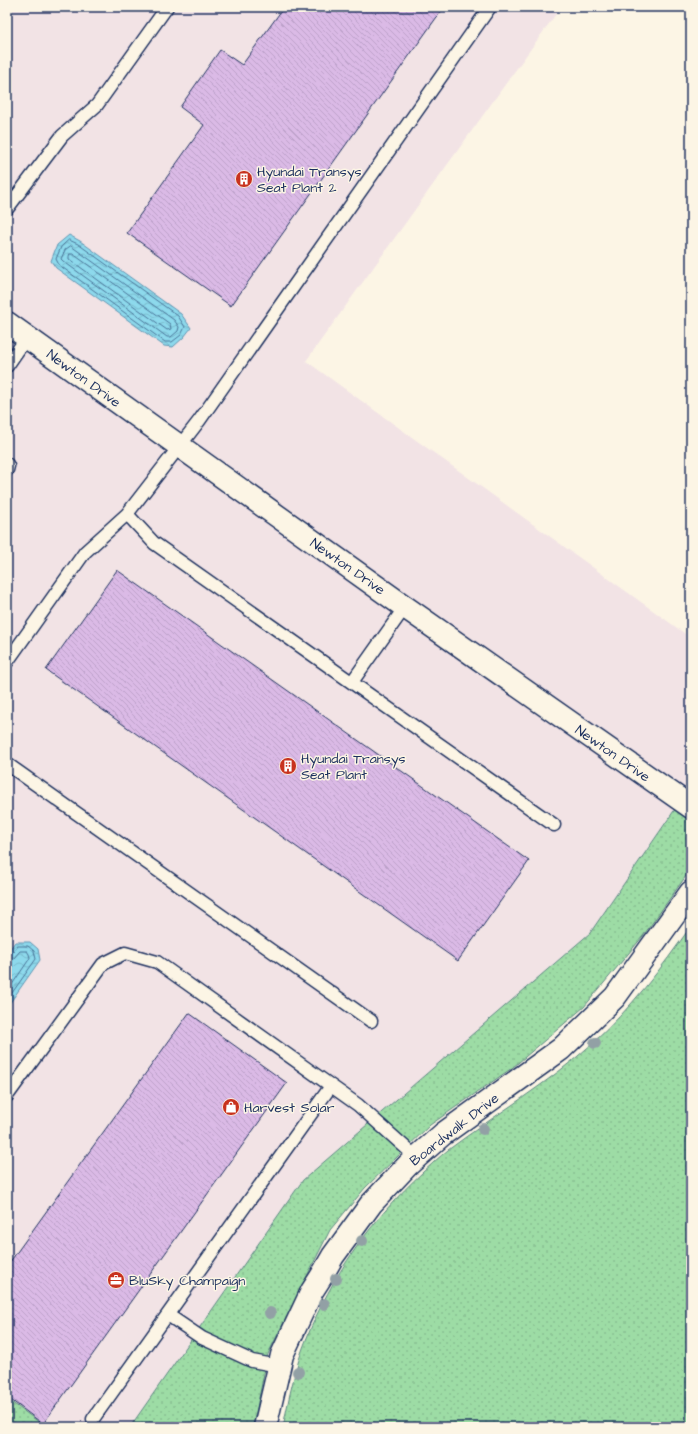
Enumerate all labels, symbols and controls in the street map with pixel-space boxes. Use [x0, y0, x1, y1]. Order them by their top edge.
place label: Hyundai Transys Seat Plant 2 [257, 162, 362, 198]
building icon: Hyundai Transys Seat Plant 2 [234, 169, 254, 189]
street label: Newton Drive [42, 345, 125, 413]
street label: Newton Drive [306, 534, 389, 600]
street label: Newton Drive [571, 721, 654, 787]
place label: Hyundai Transys Seat Plant [301, 749, 406, 785]
building icon: Hyundai Transys Seat Plant [278, 756, 298, 776]
street label: Boardwalk Drive [406, 1088, 504, 1171]
shop icon: Harvest Solar [221, 1097, 241, 1117]
place label: Harvest Solar [244, 1098, 335, 1118]
office icon: BluSky Champaign [106, 1270, 126, 1290]
place label: BluSky Champaign [129, 1271, 245, 1291]

